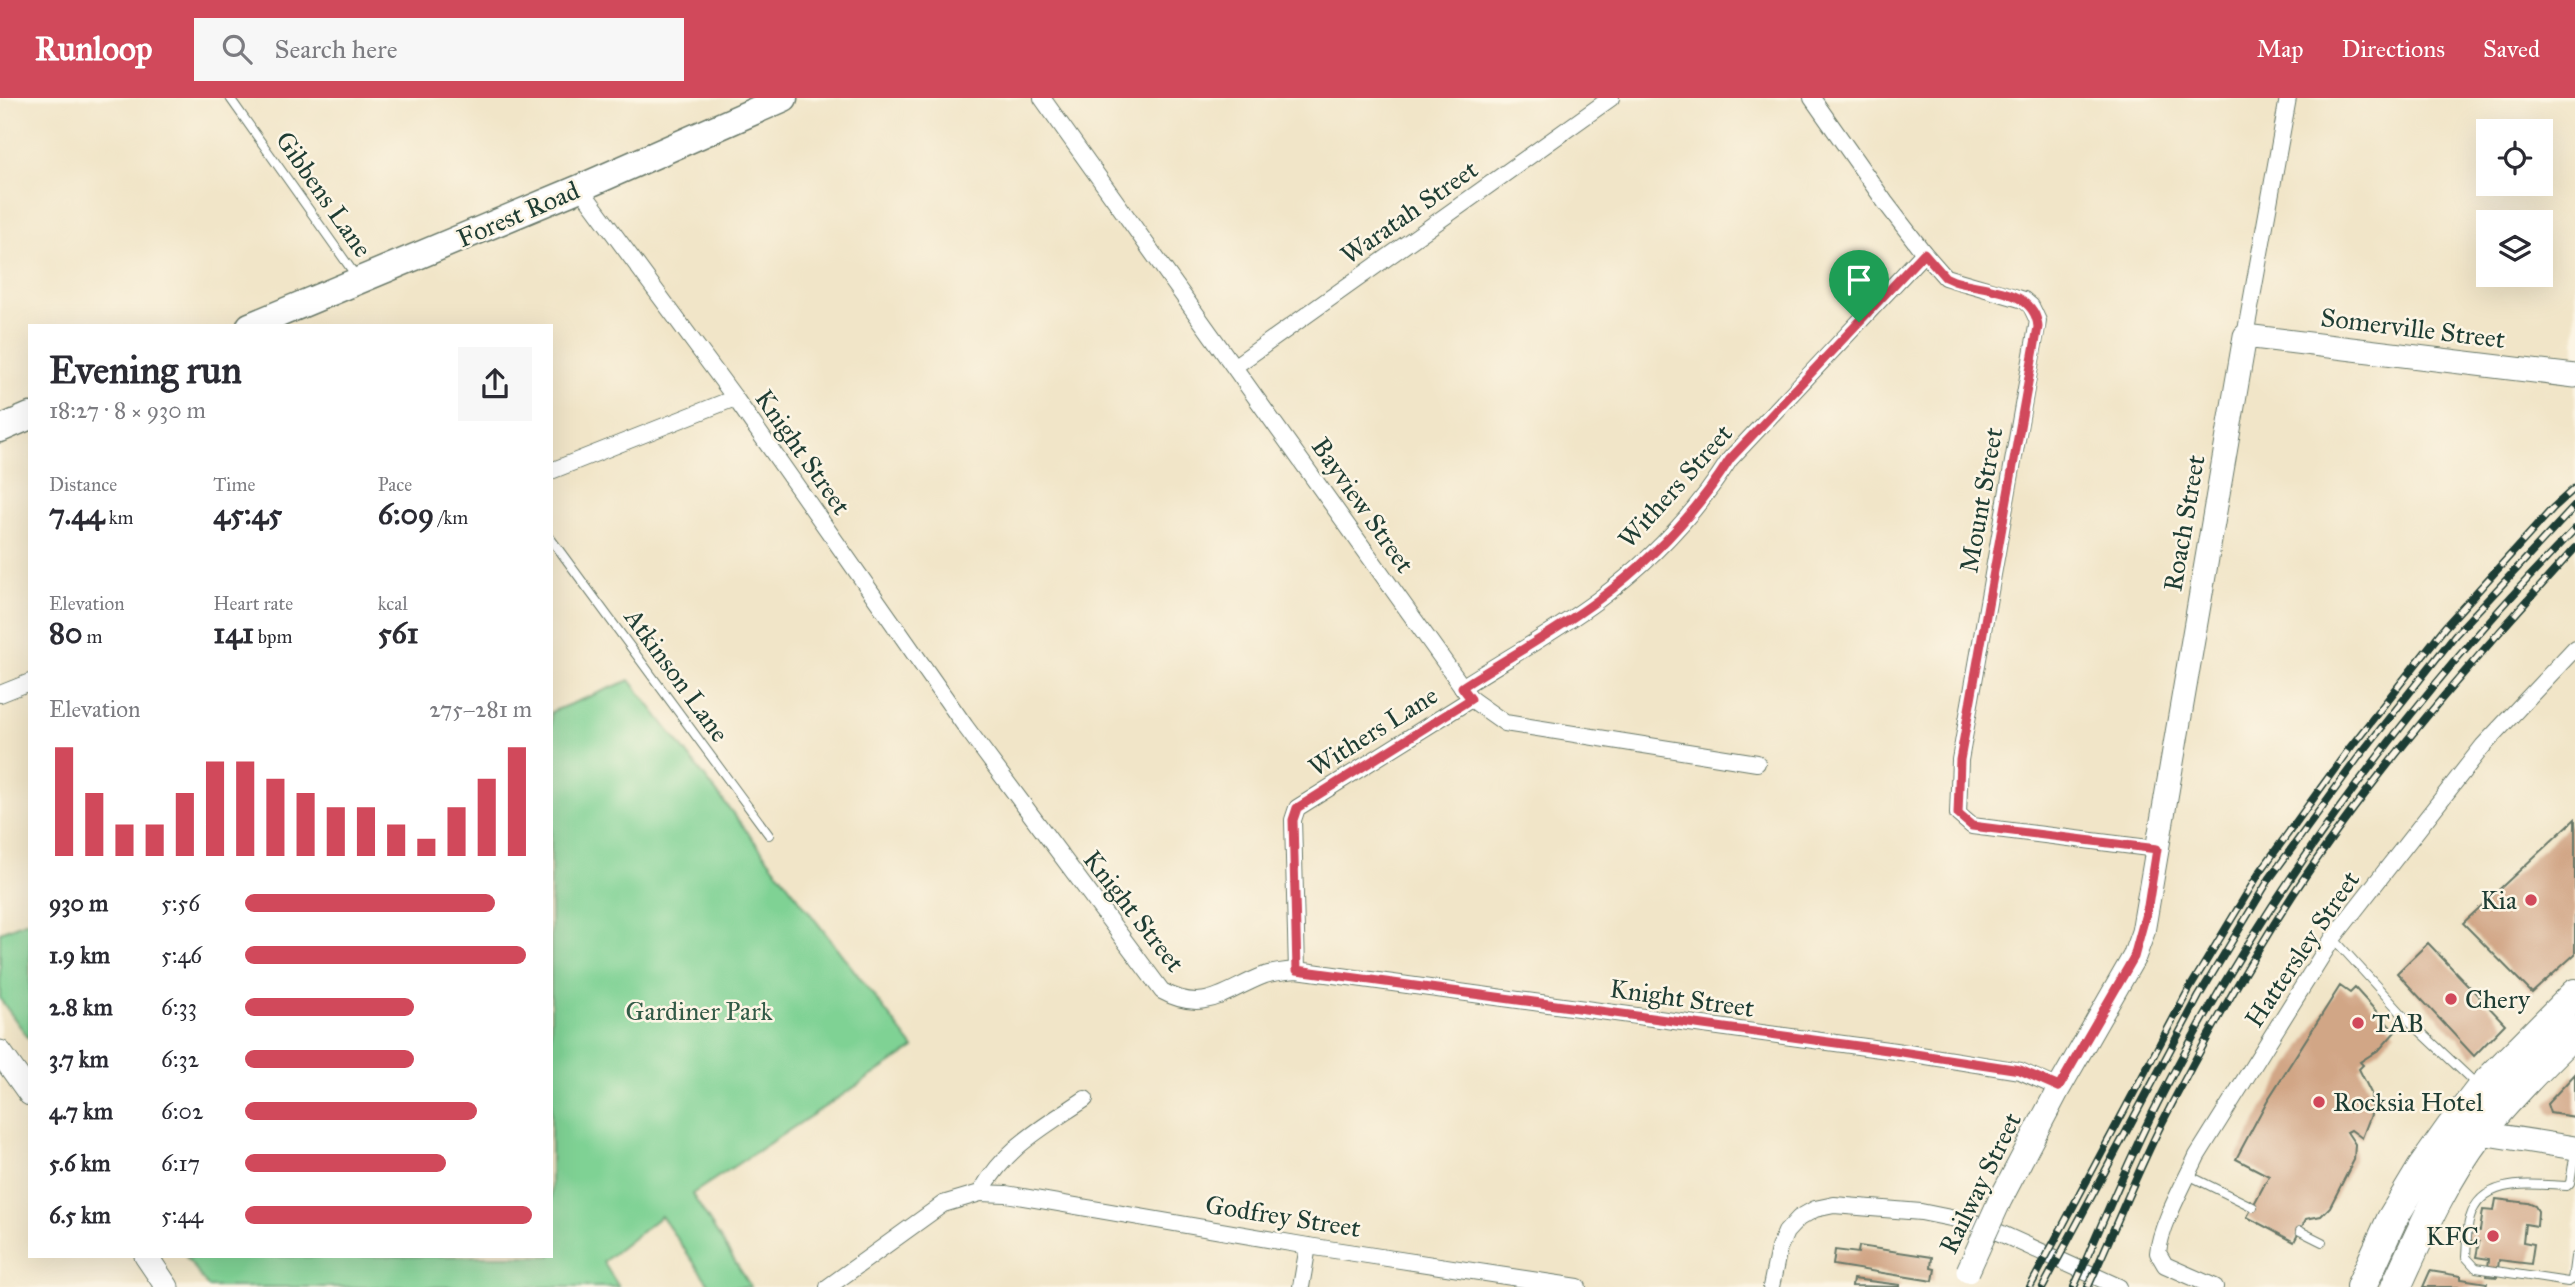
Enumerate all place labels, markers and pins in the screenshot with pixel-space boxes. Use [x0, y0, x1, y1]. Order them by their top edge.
pin [1829, 250, 1889, 322]
place label: Kia [2480, 884, 2517, 916]
marker: Kia [2523, 892, 2539, 908]
place label: Chery [2465, 983, 2531, 1015]
marker: Chery [2443, 991, 2459, 1007]
place label: TAB [2372, 1007, 2424, 1039]
marker: TAB [2350, 1015, 2366, 1031]
place label: Rocksia Hotel [2333, 1086, 2483, 1118]
marker: Rocksia Hotel [2311, 1094, 2327, 1110]
place label: KFC [2426, 1220, 2479, 1252]
marker: KFC [2485, 1228, 2501, 1244]

